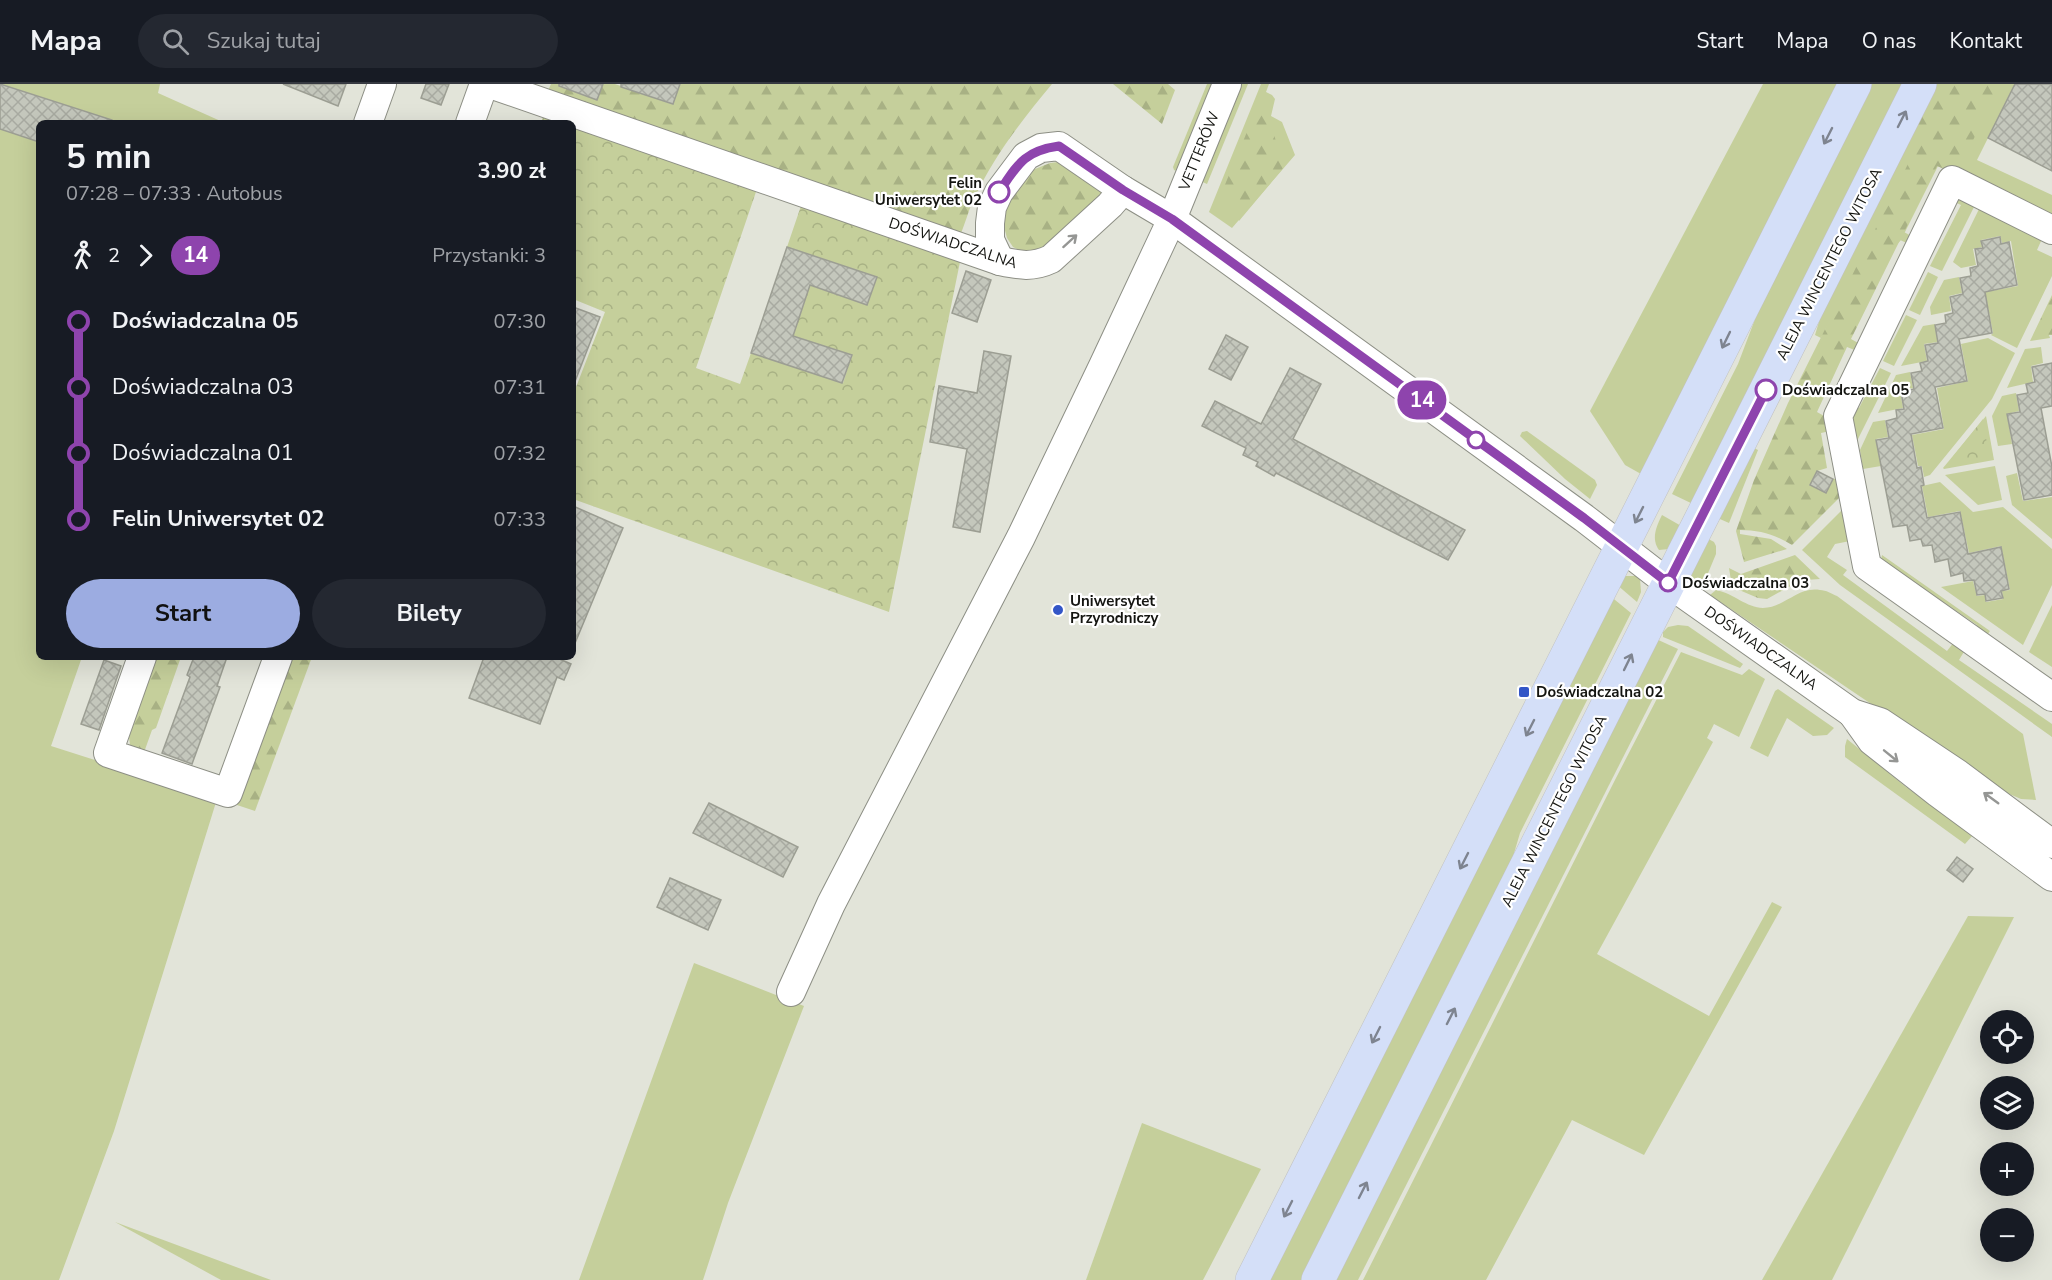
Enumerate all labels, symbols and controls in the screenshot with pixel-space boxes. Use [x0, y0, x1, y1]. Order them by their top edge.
search box [138, 14, 558, 68]
text: Mapa [30, 22, 102, 60]
icon: search [159, 25, 192, 58]
text: Szukaj tutaj [207, 26, 321, 56]
text: Start [1697, 27, 1743, 55]
text: Mapa [1776, 27, 1829, 55]
text: O nas [1862, 27, 1916, 55]
text: Kontakt [1949, 27, 2022, 55]
street label: VETTERÓW [1173, 108, 1224, 194]
one-way arrow [1897, 110, 1909, 128]
one-way arrow [1822, 127, 1834, 145]
text: 5 min [66, 135, 151, 180]
text: 3.90 zł [478, 156, 546, 186]
street label: ALEJA WINCENTEGO WITOSA [1772, 164, 1886, 364]
place label: Felin Uniwersytet 02 [875, 173, 982, 210]
text: 07:28 – 07:33 · Autobus [66, 180, 283, 207]
marker: Felin Uniwersytet 02 [988, 181, 1010, 203]
street label: DOŚWIADCZALNA [886, 212, 1020, 273]
one-way arrow [1063, 234, 1078, 248]
icon: walk [66, 239, 99, 272]
icon: forward [129, 239, 162, 272]
text: 14 [183, 241, 208, 269]
text: 2 [108, 242, 120, 269]
text: Przystanki: 3 [432, 242, 546, 269]
text: Doświadczalna 05 [112, 306, 299, 336]
text: 07:30 [493, 308, 546, 335]
one-way arrow [1720, 331, 1731, 349]
text: Doświadczalna 03 [112, 372, 294, 402]
text: 07:31 [493, 374, 546, 401]
marker: Doświadczalna 05 [1755, 379, 1777, 401]
line badge: 14 [1395, 380, 1449, 420]
place label: Doświadczalna 05 [1782, 380, 1909, 400]
text: 14 [1409, 386, 1435, 414]
unlabelled marker [1467, 431, 1485, 449]
text: Doświadczalna 01 [112, 438, 294, 468]
text: 07:32 [493, 440, 546, 467]
text: Felin Uniwersytet 02 [112, 504, 324, 534]
one-way arrow [1632, 505, 1644, 523]
text: 07:33 [493, 506, 546, 533]
place label: Doświadczalna 03 [1682, 573, 1809, 593]
marker: Doświadczalna 03 [1659, 574, 1677, 592]
button: Start [66, 579, 300, 648]
button: Bilety [312, 579, 546, 648]
place label: Uniwersytet Przyrodniczy [1070, 591, 1159, 628]
street label: DOŚWIADCZALNA [1700, 601, 1822, 695]
marker: Uniwersytet Przyrodniczy [1051, 603, 1065, 617]
one-way arrow [1623, 654, 1634, 672]
place label: Doświadczalna 02 [1536, 682, 1663, 702]
marker: Doświadczalna 02 [1517, 685, 1531, 699]
street label: ALEJA WINCENTEGO WITOSA [1497, 711, 1611, 911]
one-way arrow [1524, 719, 1536, 737]
one-way arrow [1883, 749, 1899, 762]
one-way arrow [1984, 792, 2000, 804]
one-way arrow [1457, 852, 1469, 870]
one-way arrow [1446, 1008, 1457, 1026]
map controls [1980, 1010, 2034, 1262]
button: locate [1980, 1010, 2034, 1064]
one-way arrow [1370, 1026, 1381, 1044]
button: layers [1980, 1076, 2034, 1130]
button: + [1980, 1142, 2034, 1196]
one-way arrow [1358, 1182, 1369, 1200]
one-way arrow [1282, 1200, 1293, 1218]
button: − [1980, 1208, 2034, 1262]

